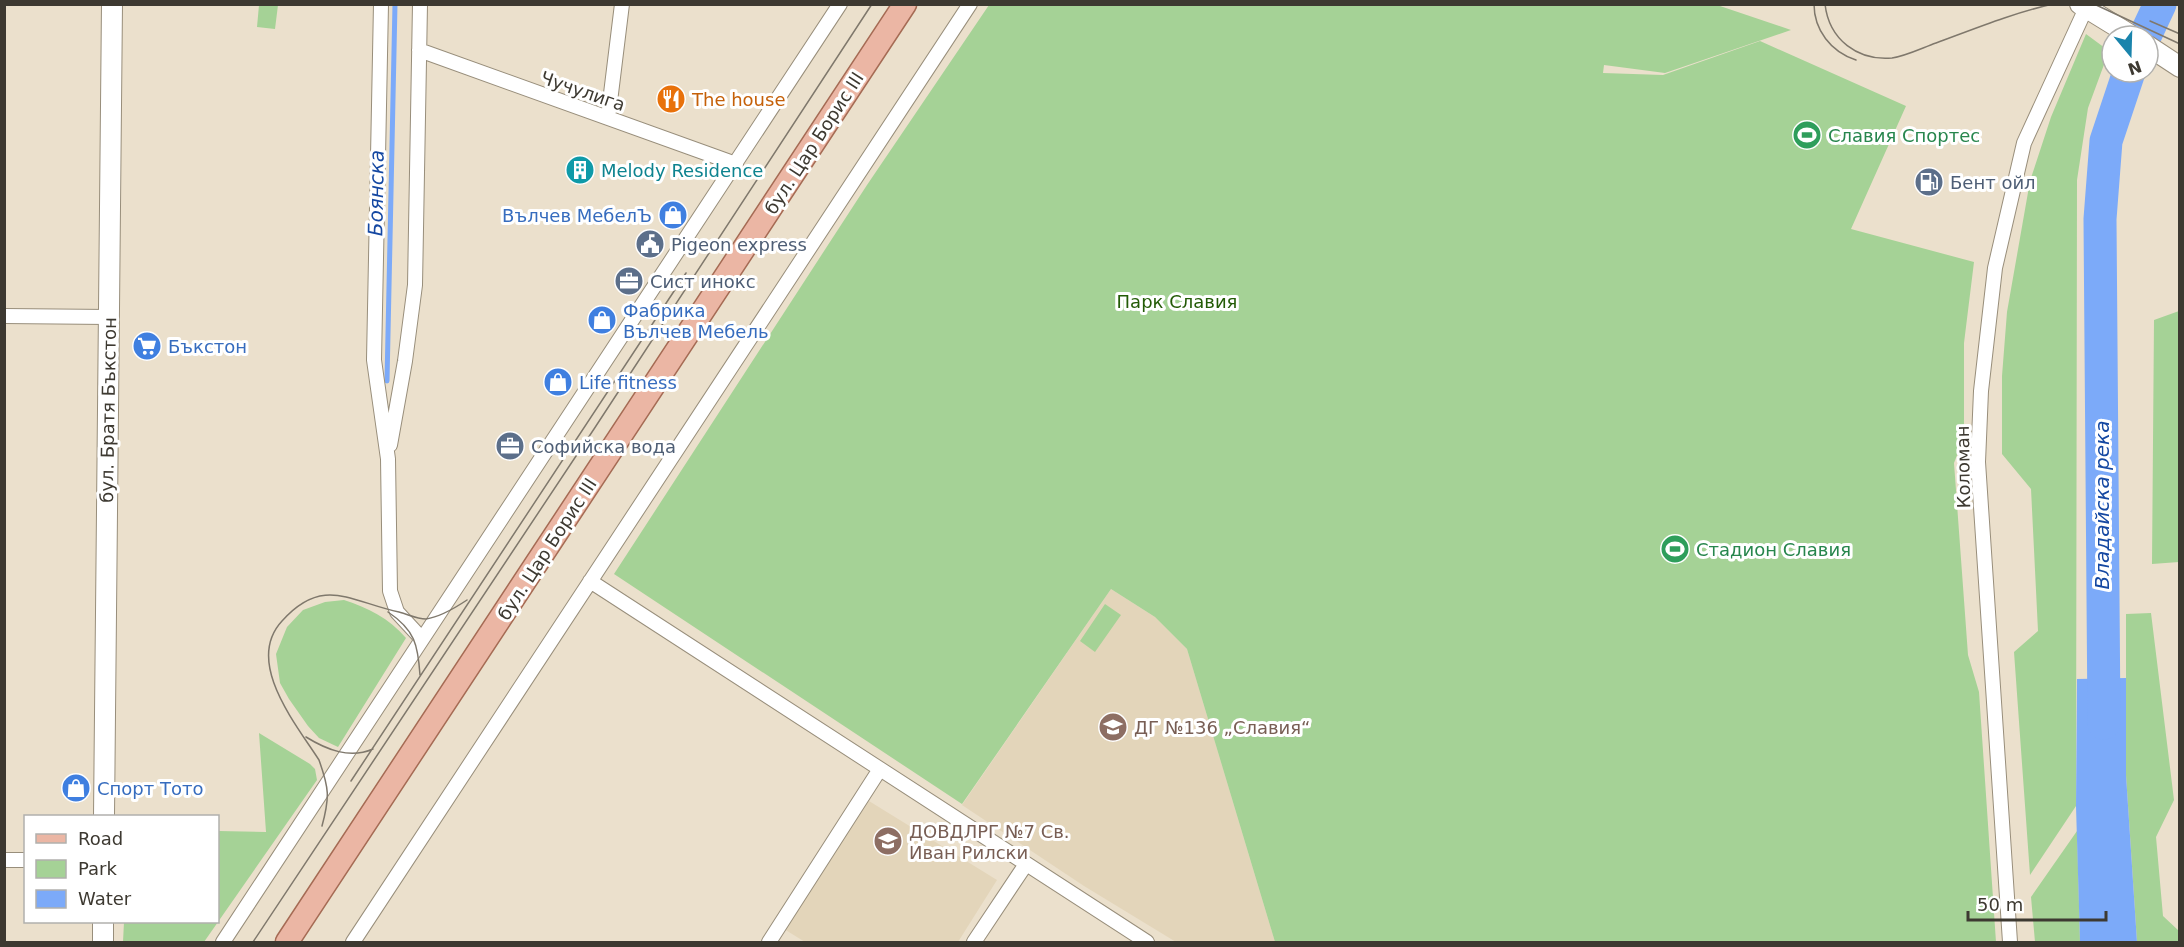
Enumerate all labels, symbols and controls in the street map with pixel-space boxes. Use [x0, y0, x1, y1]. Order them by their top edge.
north arrow [2100, 24, 2160, 84]
text: N [2125, 57, 2144, 79]
street label: Чучулига [538, 67, 628, 115]
street label: бул. Цар Борис III [760, 68, 868, 218]
restaurant icon: The house [655, 83, 687, 115]
place label: The house [691, 89, 785, 110]
sports icon: Славия Спортес [1791, 119, 1823, 151]
place label: Славия Спортес [1828, 125, 1980, 146]
water label: Боянска [363, 150, 389, 236]
building icon: Melody Residence [564, 154, 596, 186]
place label: Melody Residence [601, 160, 763, 181]
fuel station icon: Бент ойл [1913, 166, 1945, 198]
place label: Бент ойл [1950, 172, 2036, 193]
shop icon: Вълчев МебелЪ [657, 199, 689, 231]
place label: Вълчев МебелЪ [502, 205, 652, 226]
public building icon: Pigeon express [634, 228, 666, 260]
place label: Pigeon express [671, 234, 807, 255]
office icon: Сист инокс [613, 265, 645, 297]
place label: Сист инокс [650, 271, 756, 292]
park label: Парк Славия [1117, 291, 1237, 312]
place label: Фабрика Вълчев Мебель [623, 300, 769, 342]
shop icon: Фабрика Вълчев Мебель [586, 304, 618, 336]
street label: бул. Братя Бъкстон [96, 317, 120, 503]
supermarket icon: Бъкстон [131, 330, 163, 362]
place label: Бъкстон [168, 336, 247, 357]
shop icon: Life fitness [542, 366, 574, 398]
place label: Life fitness [579, 372, 677, 393]
water label: Владайска река [2090, 421, 2114, 589]
street label: Коломан [1952, 425, 1974, 509]
office icon: Софийска вода [494, 430, 526, 462]
place label: Софийска вода [531, 436, 676, 457]
street label: бул. Цар Борис III [493, 474, 601, 624]
sports icon: Стадион Славия [1659, 533, 1691, 565]
place label: Стадион Славия [1696, 539, 1851, 560]
school or university icon: ДГ №136 „Славия“ [1097, 711, 1129, 743]
place label: ДГ №136 „Славия“ [1134, 717, 1310, 738]
shop icon: Спорт Тото [60, 772, 92, 804]
place label: Спорт Тото [97, 778, 204, 799]
legend [24, 815, 219, 923]
place label: ДОВДЛРГ №7 Св. Иван Рилски [909, 821, 1070, 863]
school or university icon: ДОВДЛРГ №7 Св. Иван Рилски [872, 825, 904, 857]
text: Road [78, 828, 123, 849]
text: Park [78, 858, 117, 879]
scale bar [1968, 884, 2106, 922]
text: Water [78, 888, 132, 909]
text: 50 m [1977, 894, 2023, 915]

